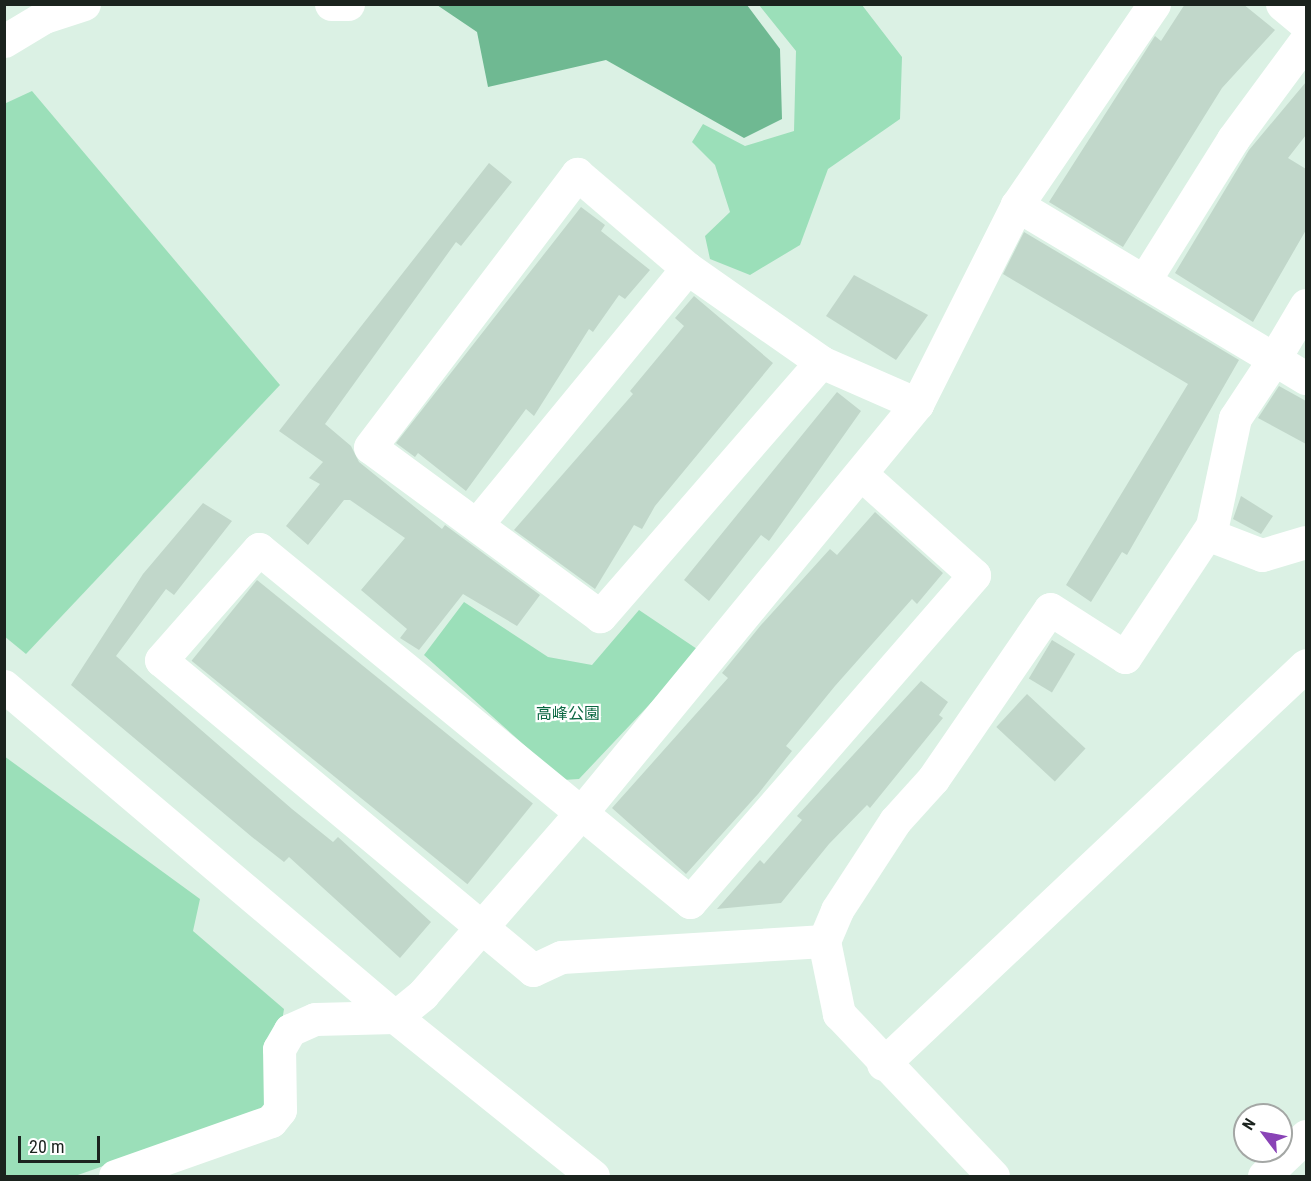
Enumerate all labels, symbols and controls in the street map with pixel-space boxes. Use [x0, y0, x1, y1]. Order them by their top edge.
park label: 高峰公園 [536, 704, 600, 724]
north arrow [1233, 1103, 1293, 1163]
text: N [1238, 1115, 1260, 1133]
scale bar [21, 1124, 104, 1162]
text: 20 m [29, 1136, 64, 1157]

